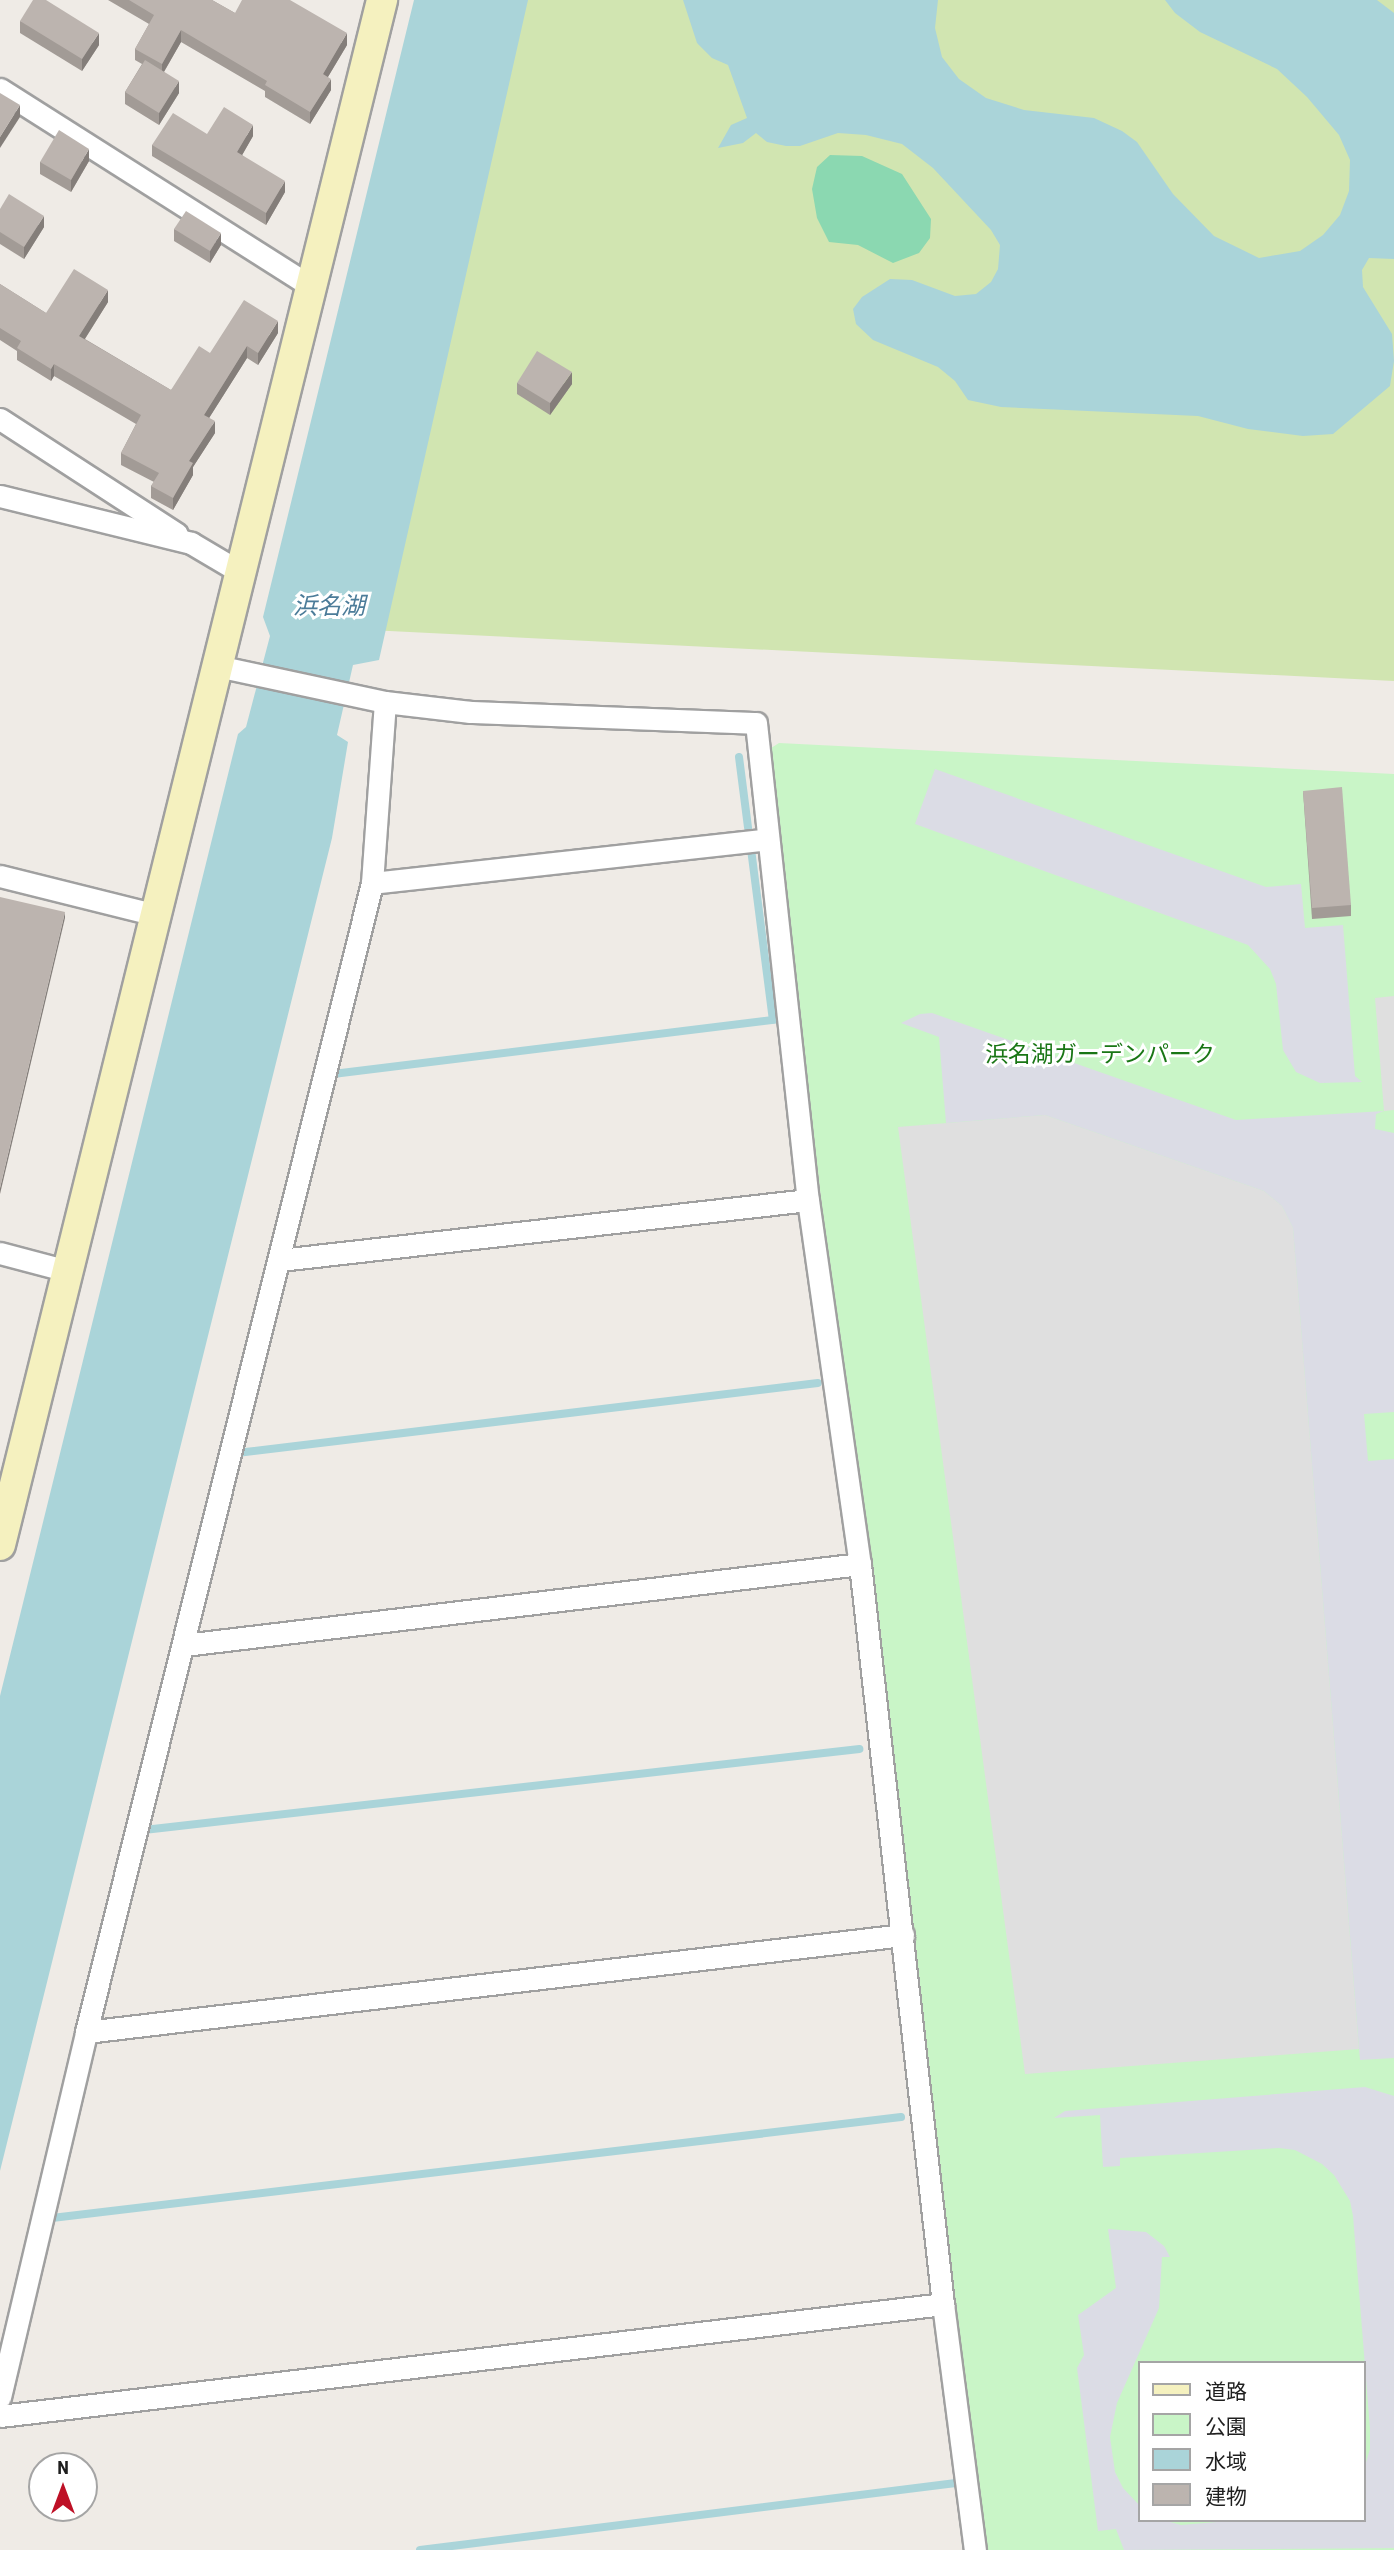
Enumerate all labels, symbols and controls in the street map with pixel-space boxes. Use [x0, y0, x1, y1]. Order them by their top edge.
water label: 浜名湖 [293, 593, 365, 621]
park label: 浜名湖ガーデンパーク [985, 1041, 1215, 1069]
legend [1138, 2361, 1366, 2522]
text: 道路 [1205, 2380, 1247, 2404]
text: 公園 [1205, 2415, 1247, 2439]
text: 水域 [1205, 2450, 1247, 2474]
north arrow [28, 2452, 98, 2522]
text: N [57, 2456, 69, 2479]
text: 建物 [1205, 2485, 1247, 2509]

